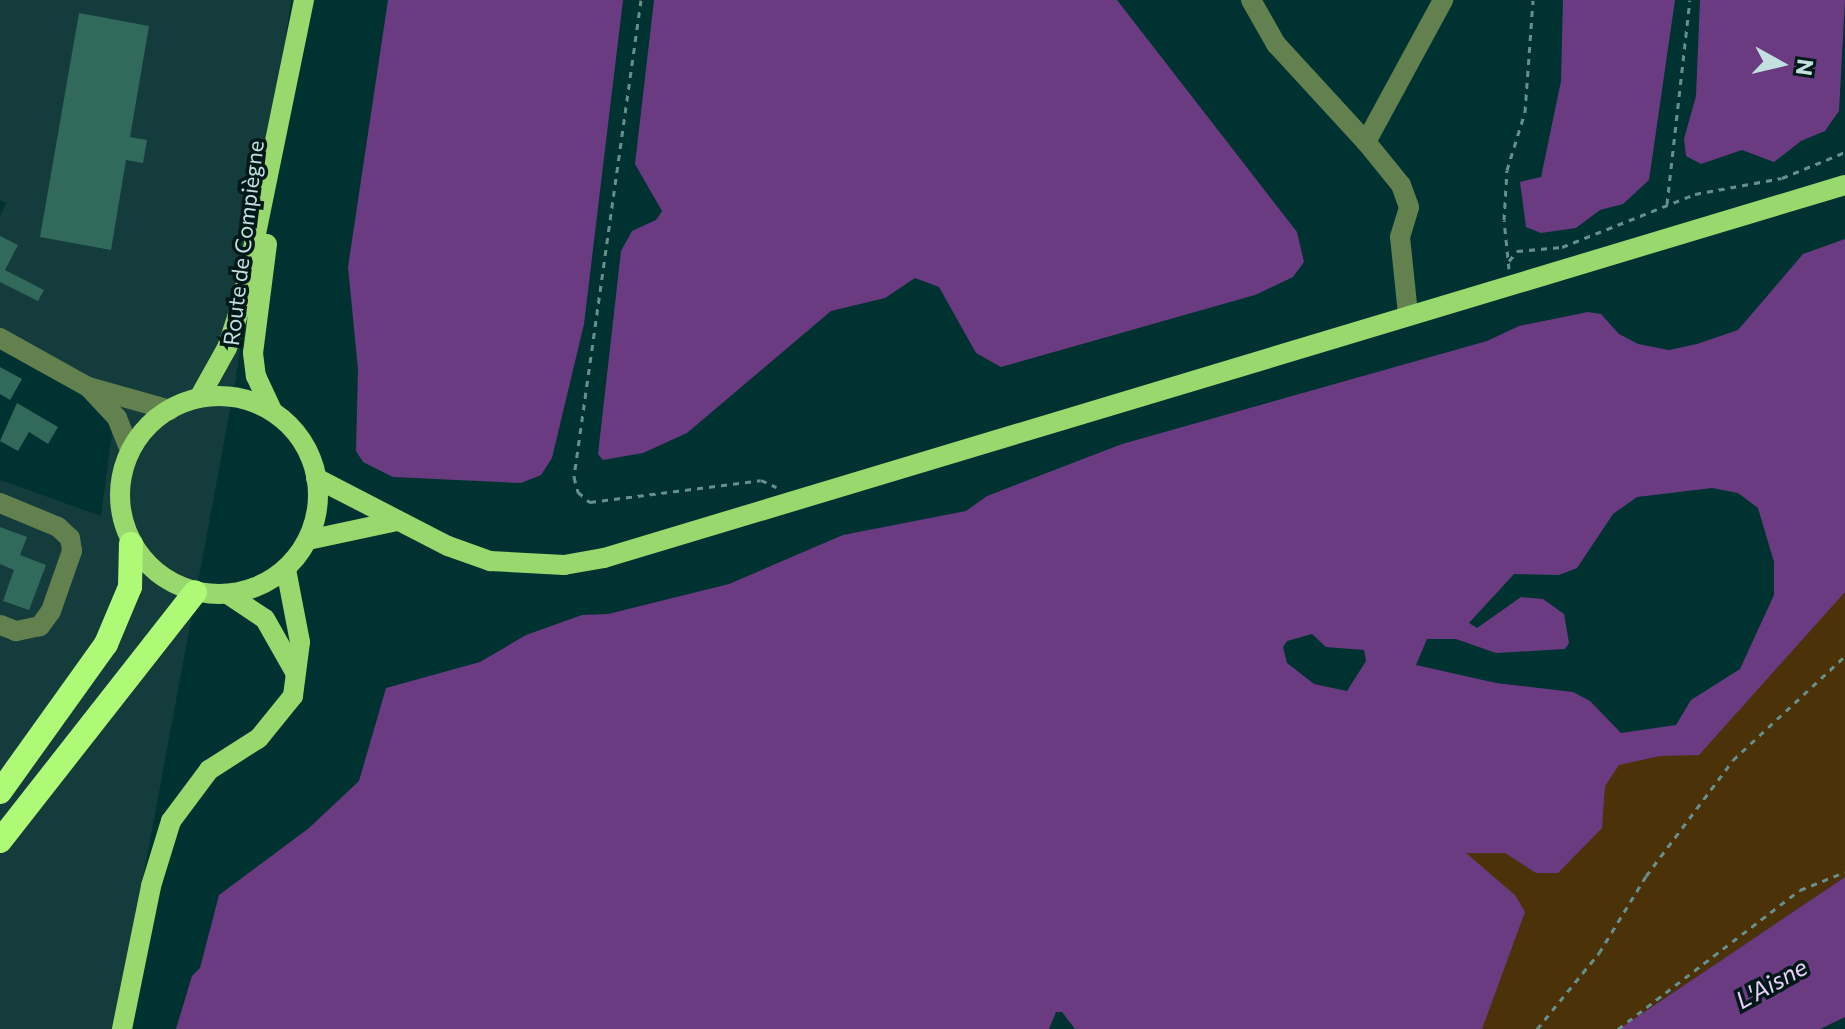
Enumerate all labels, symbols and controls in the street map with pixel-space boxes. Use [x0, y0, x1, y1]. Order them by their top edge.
north arrow [1741, 24, 1821, 104]
text: N [1791, 57, 1820, 77]
street label: Route de Compiègne [217, 139, 269, 347]
water label: L'Aisne [1730, 952, 1812, 1014]

